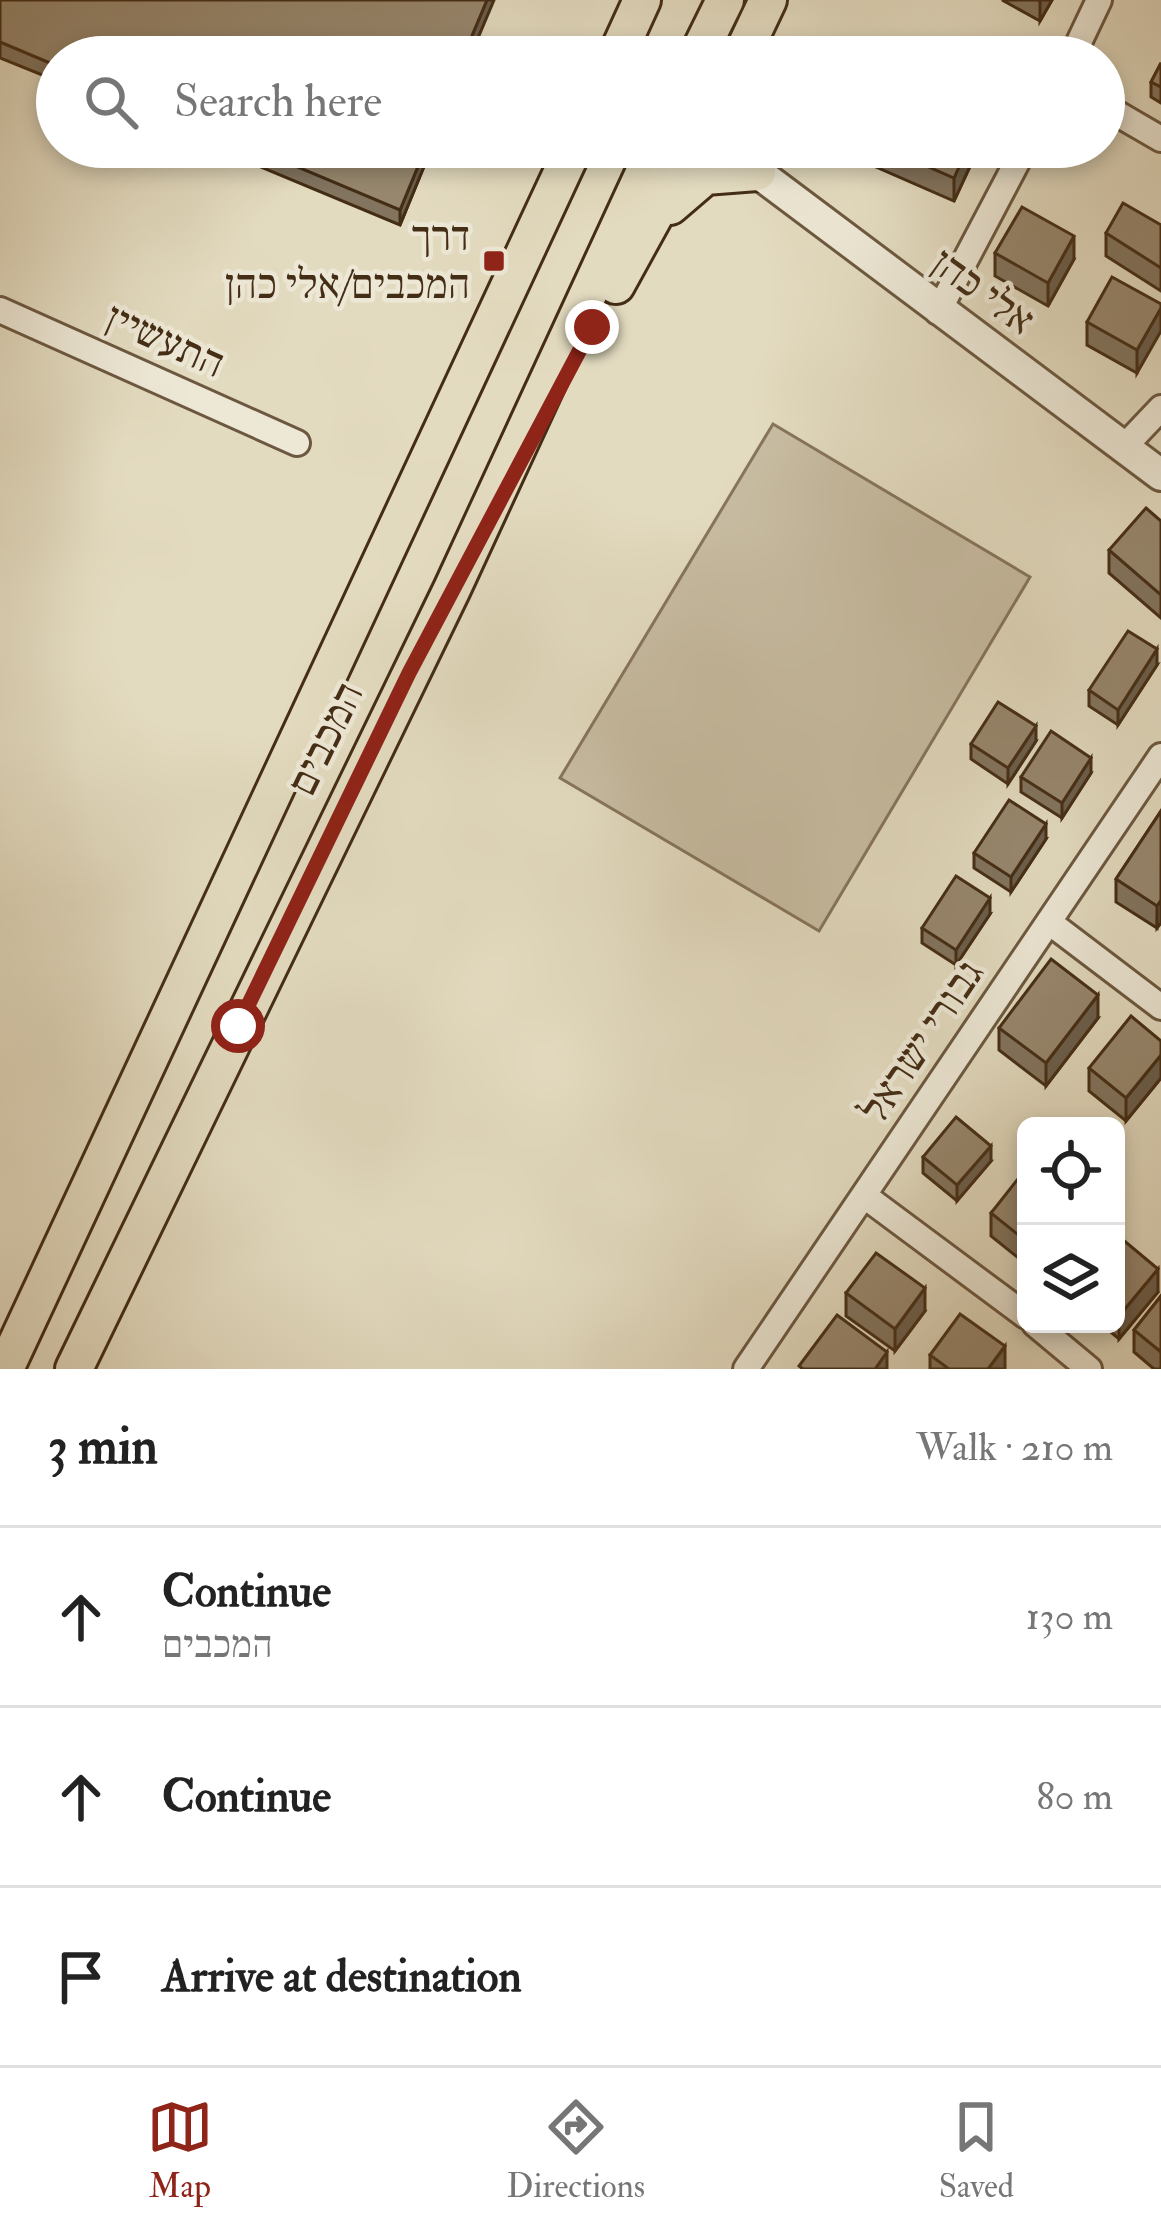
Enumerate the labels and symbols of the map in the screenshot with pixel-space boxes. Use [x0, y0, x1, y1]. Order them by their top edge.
place label: דרך המכבים/אלי כהן [225, 211, 470, 311]
street label: אלי כהן [921, 237, 1045, 347]
marker: דרך המכבים/אלי כהן [481, 248, 507, 274]
street label: התעשיין [98, 292, 232, 390]
route end [565, 300, 619, 354]
street label: המכבים [277, 674, 375, 804]
street label: גבורי ישראל [848, 950, 996, 1134]
route start [211, 999, 265, 1053]

